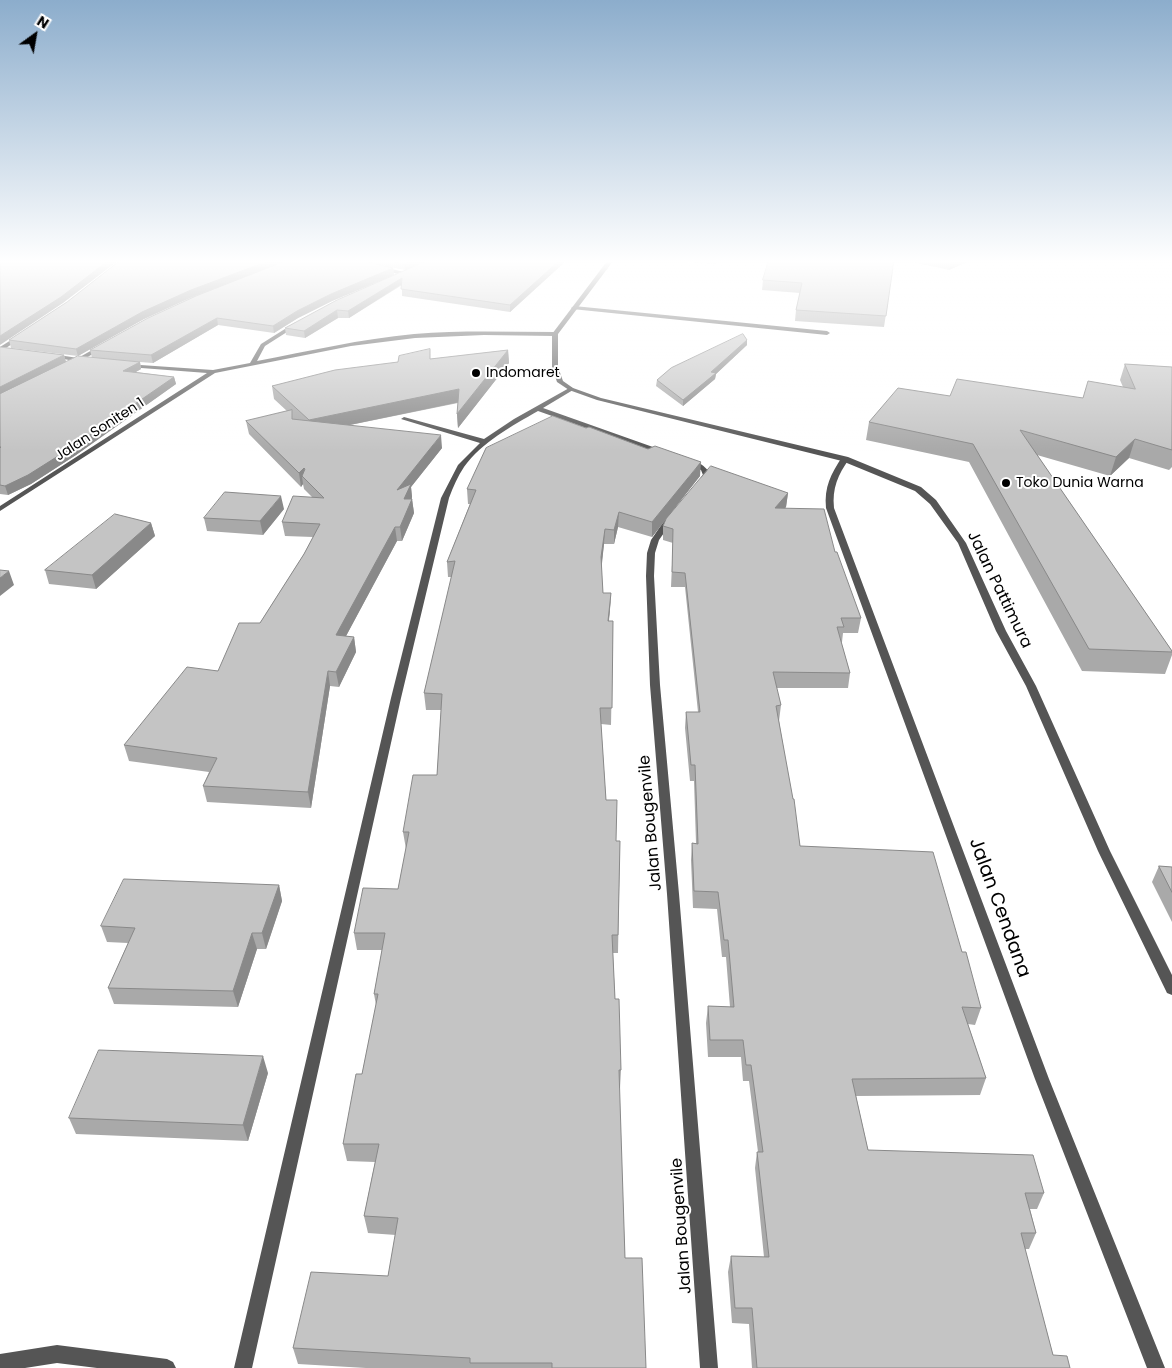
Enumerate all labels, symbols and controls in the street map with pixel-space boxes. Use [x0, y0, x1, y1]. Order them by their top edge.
north arrow [10, 10, 60, 60]
text: N [33, 11, 53, 34]
place label: Indomaret [486, 365, 560, 381]
marker: Indomaret [470, 367, 482, 379]
street label: Jalan Soniten 1 [52, 395, 148, 465]
place label: Toko Dunia Warna [1016, 475, 1144, 491]
marker: Toko Dunia Warna [1000, 477, 1012, 489]
street label: Jalan Pattimura [962, 528, 1036, 652]
street label: Jalan Bougenvile [635, 754, 667, 892]
street label: Jalan Cendana [963, 835, 1035, 981]
street label: Jalan Bougenvile [668, 1157, 696, 1295]

